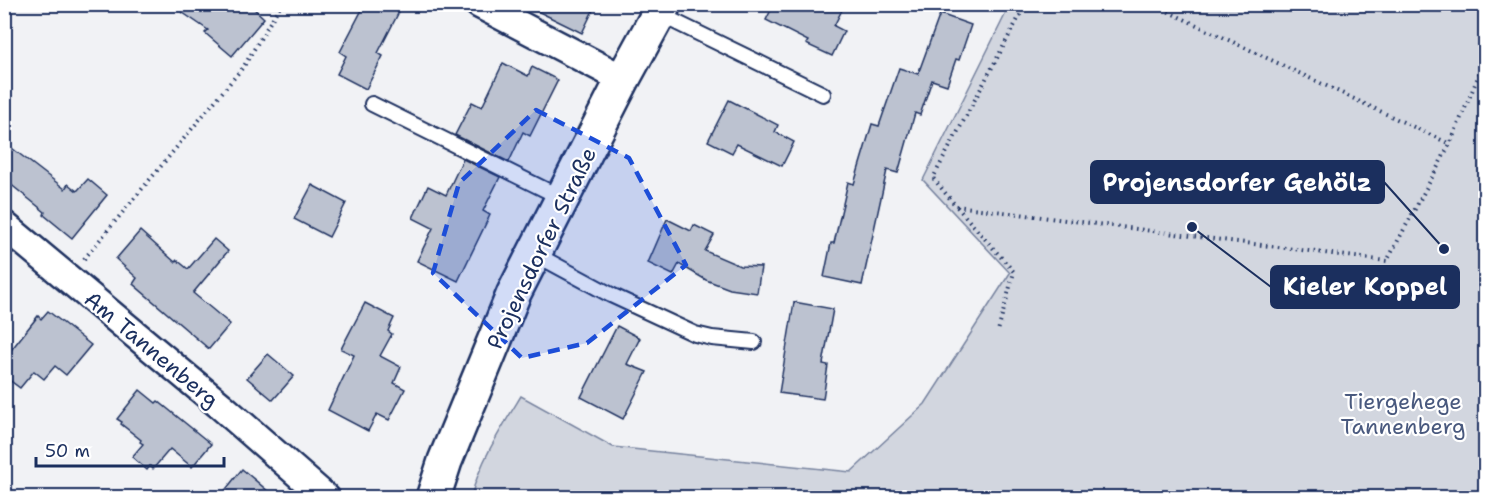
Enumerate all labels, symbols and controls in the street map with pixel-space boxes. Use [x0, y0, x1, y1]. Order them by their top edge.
street label: Projensdorfer Straße [480, 142, 603, 354]
callout: Projensdorfer Gehölz [1091, 161, 1384, 203]
text: Projensdorfer Gehölz [1102, 167, 1372, 199]
callout: Kieler Koppel [1271, 266, 1459, 308]
text: Kieler Koppel [1283, 271, 1447, 303]
street label: Am Tannenberg [78, 285, 225, 414]
park label: Tiergehege Tannenberg [1341, 387, 1465, 441]
scale bar [36, 430, 224, 468]
text: 50 m [45, 439, 90, 463]

